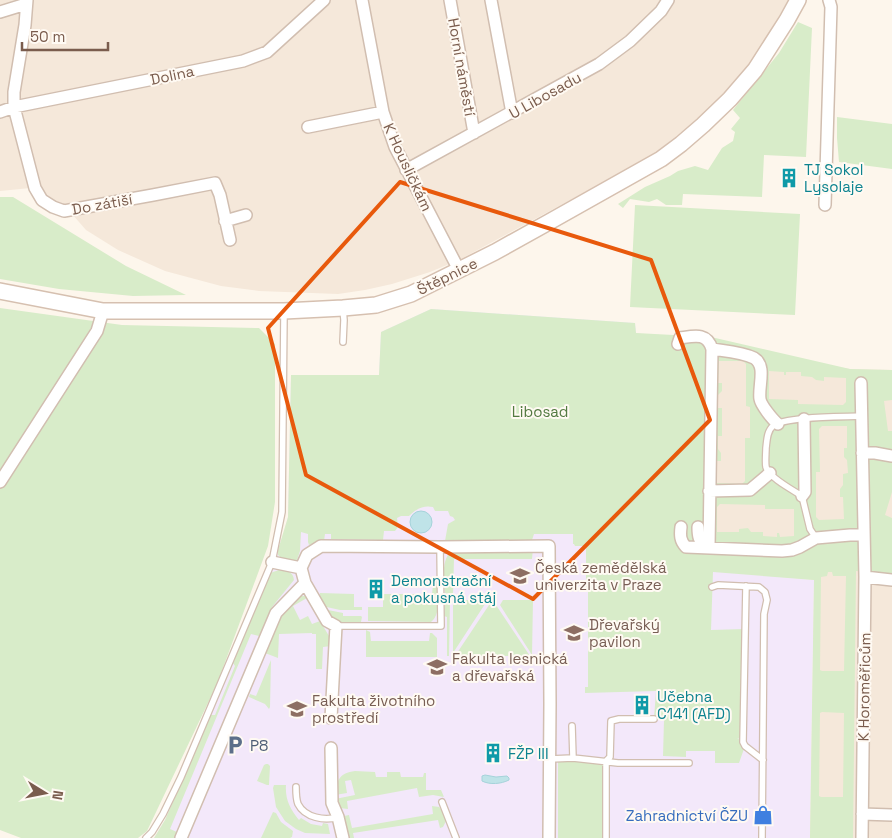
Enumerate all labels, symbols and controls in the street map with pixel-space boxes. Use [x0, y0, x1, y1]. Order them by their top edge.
street label: Horní náměstí [444, 16, 480, 118]
scale bar [22, 20, 109, 52]
text: 50 m [30, 27, 65, 46]
street label: Dolina [148, 61, 196, 89]
street label: U Libosadu [506, 67, 584, 123]
street label: K Housličkám [379, 120, 437, 214]
place label: TJ Sokol Lysolaje [804, 160, 863, 196]
building icon: TJ Sokol Lysolaje [778, 167, 800, 189]
street label: Do zátiší [70, 189, 134, 219]
street label: Štěpnice [414, 253, 481, 299]
park label: Libosad [512, 402, 568, 421]
place label: Česká zemědělská univerzita v Praze [535, 558, 667, 594]
school or university icon: Česká zemědělská univerzita v Praze [509, 565, 531, 587]
place label: Demonstrační a pokusná stáj [391, 571, 496, 607]
building icon: Demonstrační a pokusná stáj [365, 578, 387, 600]
place label: Dřevařský pavilon [589, 615, 660, 651]
school or university icon: Dřevařský pavilon [563, 622, 585, 644]
street label: K Horoměřicům [854, 632, 874, 742]
place label: Fakulta lesnická a dřevařská [452, 649, 568, 685]
school or university icon: Fakulta lesnická a dřevařská [426, 656, 448, 678]
place label: Učebna C141 (AFD) [657, 687, 731, 724]
place label: Fakulta životního prostředí [312, 691, 435, 727]
building icon: Učebna C141 (AFD) [631, 694, 653, 716]
school or university icon: Fakulta životního prostředí [286, 698, 308, 720]
parking icon: P8 [224, 734, 246, 756]
place label: P8 [250, 736, 268, 755]
building icon: FŽP III [482, 742, 504, 764]
place label: FŽP III [508, 744, 549, 763]
north arrow [20, 768, 70, 818]
text: N [48, 789, 67, 801]
shop icon: Zahradnictví ČZU [752, 804, 774, 826]
place label: Zahradnictví ČZU [626, 806, 748, 825]

